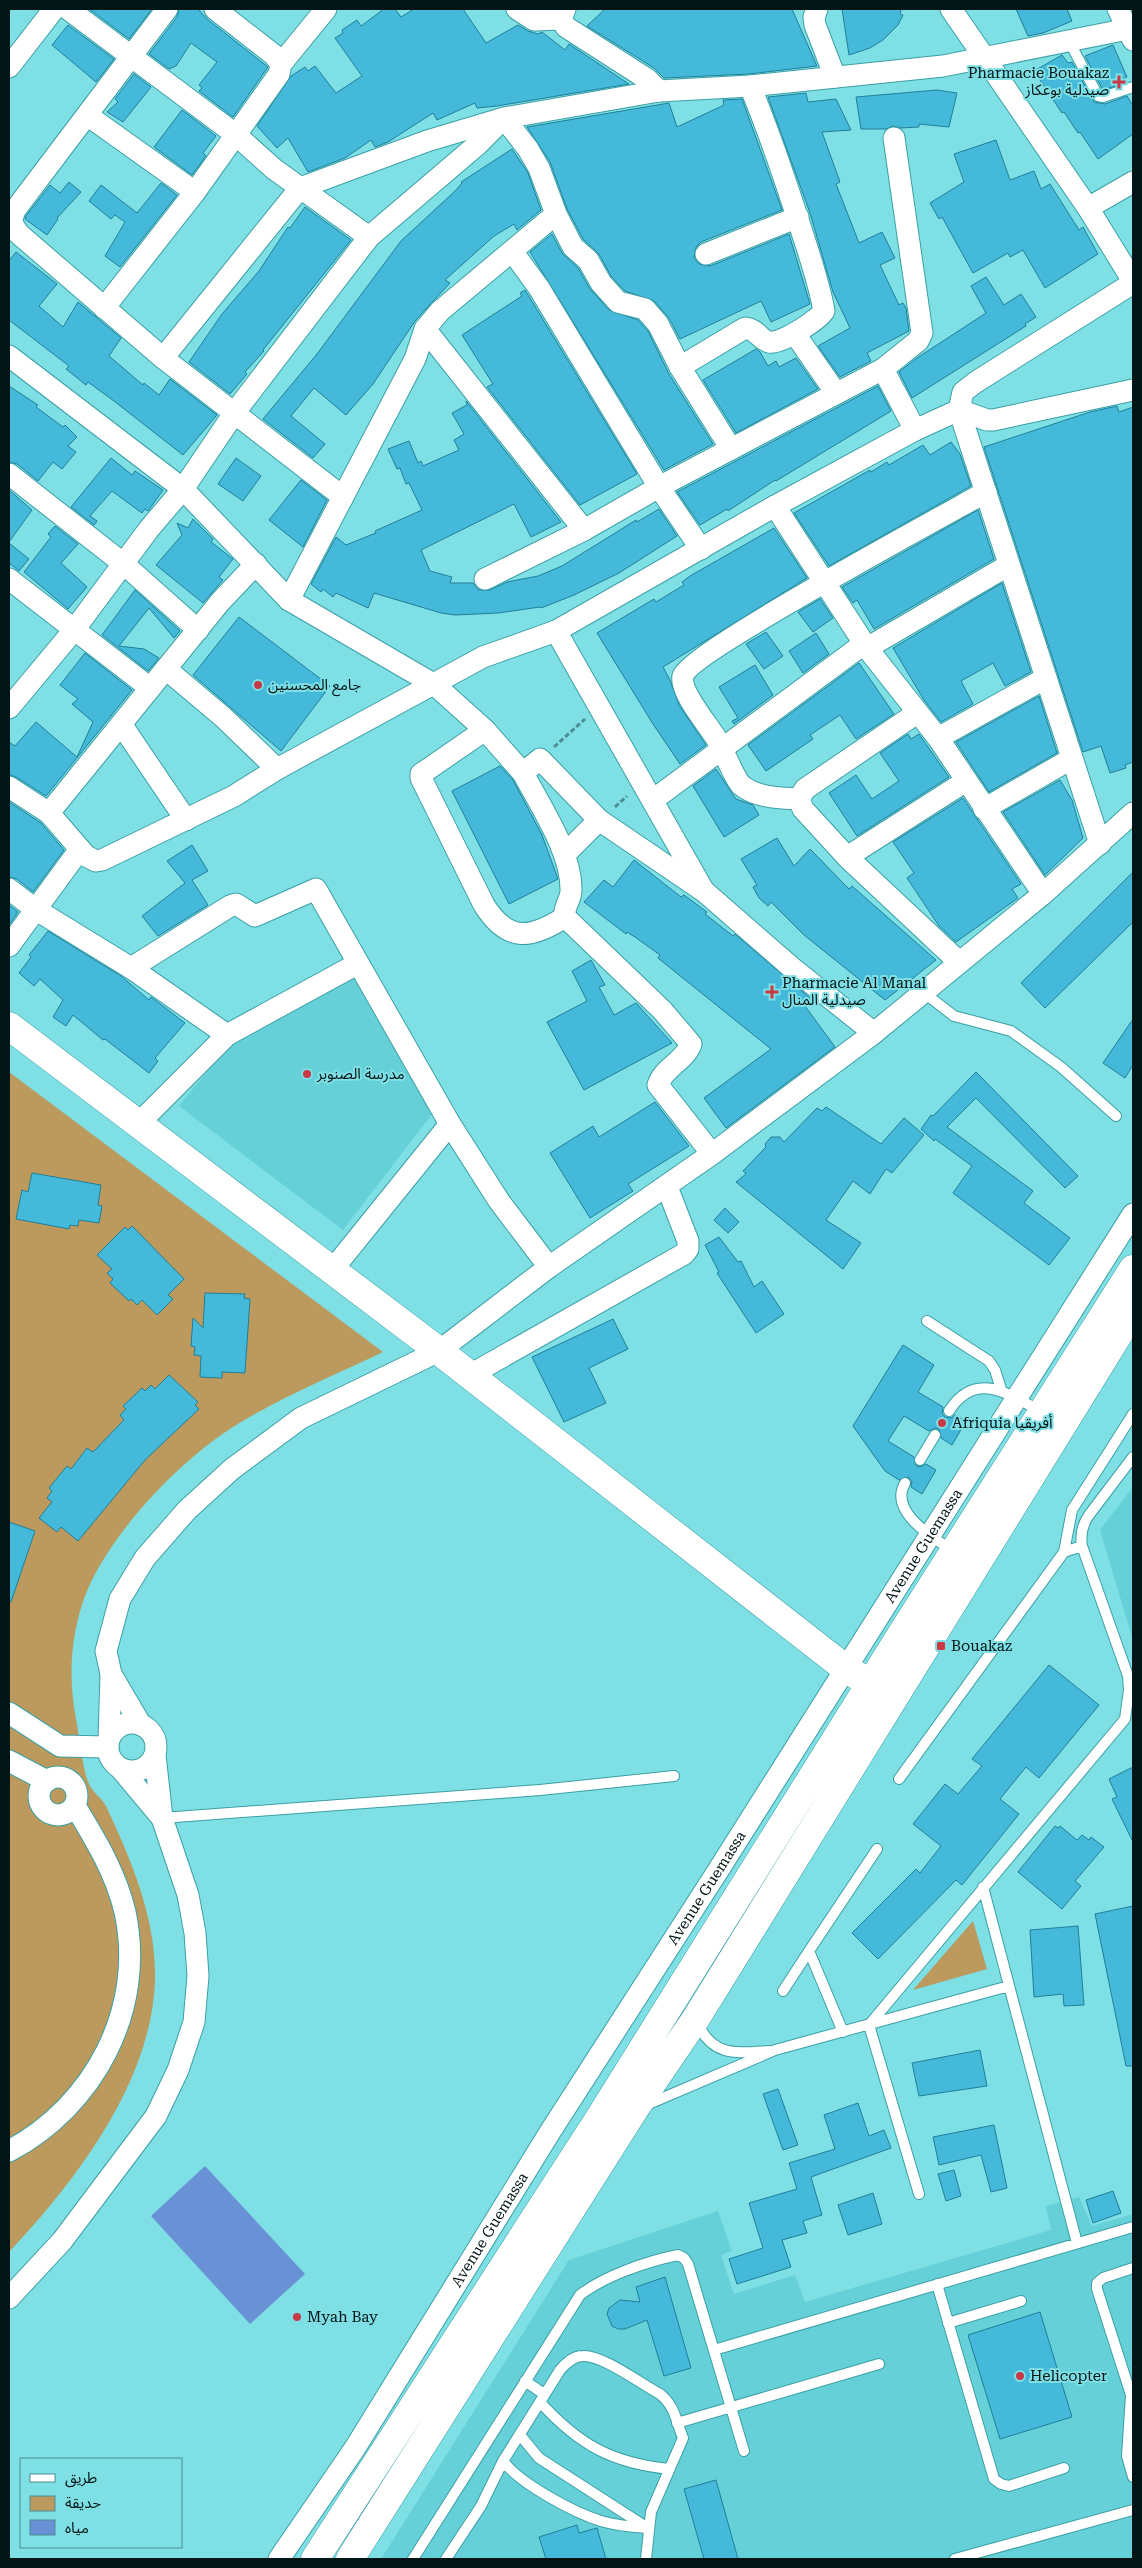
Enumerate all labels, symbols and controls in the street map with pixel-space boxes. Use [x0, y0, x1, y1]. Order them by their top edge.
place label: Pharmacie Bouakaz صيدلية بوعكاز [968, 64, 1109, 99]
marker: Pharmacie Bouakaz صيدلية بوعكاز [1113, 76, 1125, 88]
place label: جامع المحسنين [268, 676, 361, 697]
marker: جامع المحسنين [252, 679, 264, 691]
place label: Pharmacie Al Manal صيدلية المنال [782, 974, 927, 1009]
marker: Pharmacie Al Manal صيدلية المنال [766, 986, 778, 998]
place label: مدرسة الصنوبر [316, 1065, 405, 1083]
marker: مدرسة الصنوبر [301, 1068, 313, 1080]
place label: Afriquia أفريقيا [952, 1414, 1053, 1432]
marker: Afriquia أفريقيا [936, 1417, 948, 1429]
street label: Avenue Guemassa [881, 1485, 966, 1606]
place label: Bouakaz [951, 1637, 1012, 1655]
marker: Bouakaz [935, 1640, 947, 1652]
street label: Avenue Guemassa [664, 1828, 750, 1948]
street label: Avenue Guemassa [448, 2169, 532, 2290]
place label: Myah Bay [307, 2308, 378, 2326]
marker: Myah Bay [291, 2311, 303, 2323]
place label: Helicopter [1030, 2367, 1107, 2385]
marker: Helicopter [1014, 2370, 1026, 2382]
legend [20, 2458, 182, 2548]
text: طريق [65, 2469, 97, 2488]
text: حديقة [65, 2494, 101, 2512]
text: مياه [65, 2519, 89, 2537]

